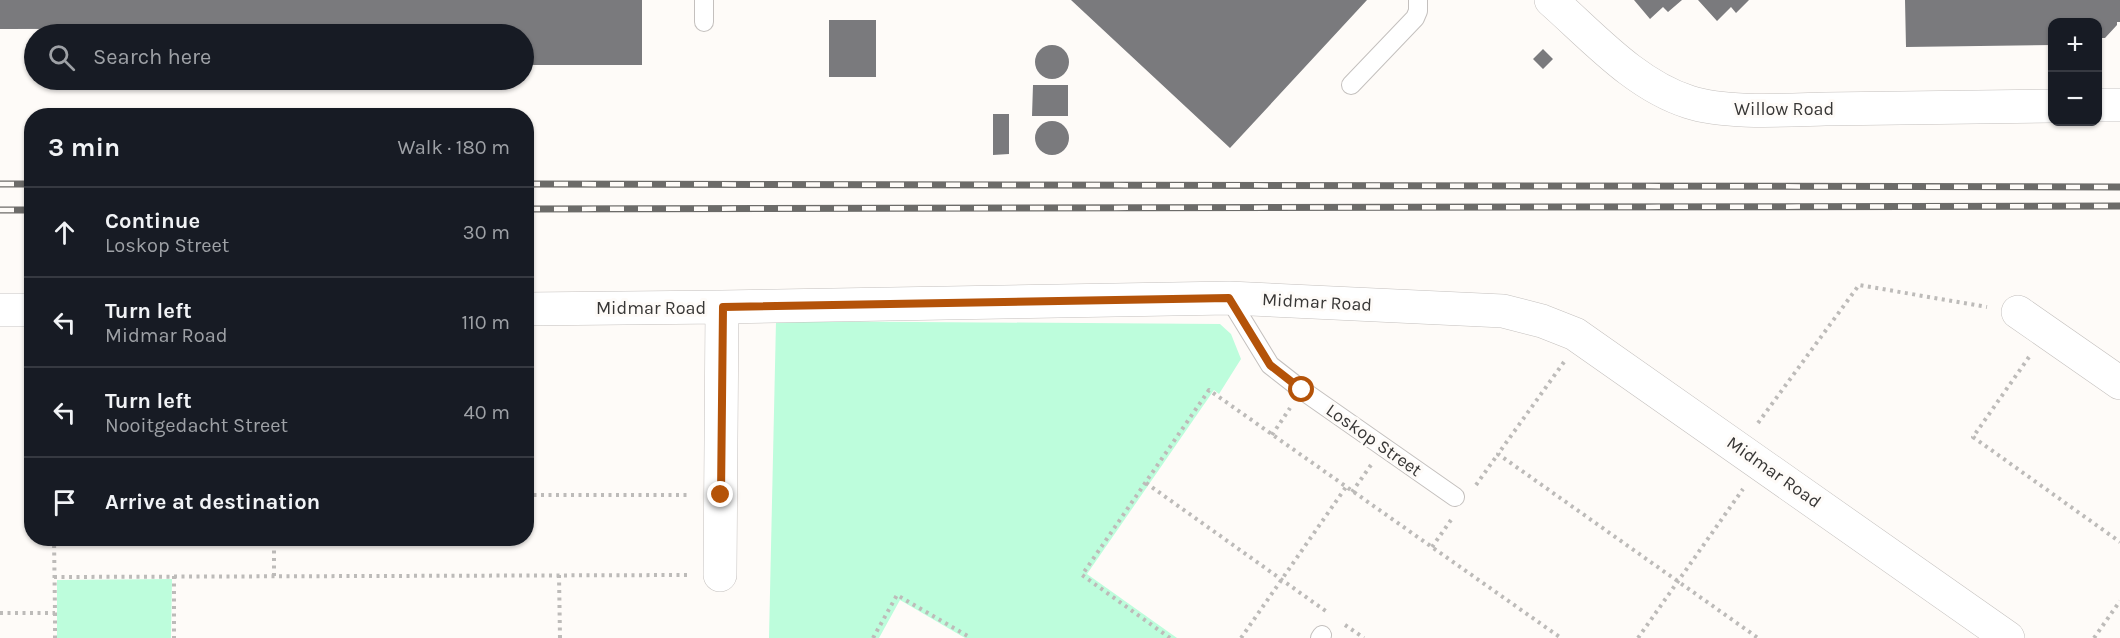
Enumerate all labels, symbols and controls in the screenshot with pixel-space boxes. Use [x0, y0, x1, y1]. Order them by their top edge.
map controls [2048, 18, 2102, 126]
button: + [2048, 18, 2102, 72]
search box [24, 24, 534, 90]
icon: search [45, 41, 78, 74]
text: Search here [93, 44, 211, 70]
button: − [2048, 72, 2102, 126]
street label: Willow Road [1734, 98, 1834, 120]
text: 3 min [48, 132, 120, 163]
text: Walk · 180 m [398, 136, 510, 159]
text: Continue [105, 208, 200, 234]
icon: ahead [48, 216, 81, 249]
text: 30 m [463, 221, 510, 244]
text: Loskop Street [105, 234, 229, 257]
street label: Midmar Road [1261, 288, 1373, 316]
street label: Midmar Road [596, 297, 706, 319]
text: Turn left [105, 298, 192, 324]
icon: left [48, 306, 81, 339]
text: 110 m [461, 311, 510, 334]
text: Midmar Road [105, 324, 228, 347]
route start [1288, 376, 1314, 402]
text: Turn left [105, 388, 192, 414]
icon: left [48, 396, 81, 429]
street label: Loskop Street [1322, 399, 1426, 481]
text: 40 m [464, 401, 510, 424]
text: Nooitgedacht Street [105, 414, 288, 437]
street label: Midmar Road [1723, 431, 1825, 513]
route end [707, 481, 733, 507]
icon: arrive [48, 486, 81, 519]
text: Arrive at destination [105, 489, 320, 515]

